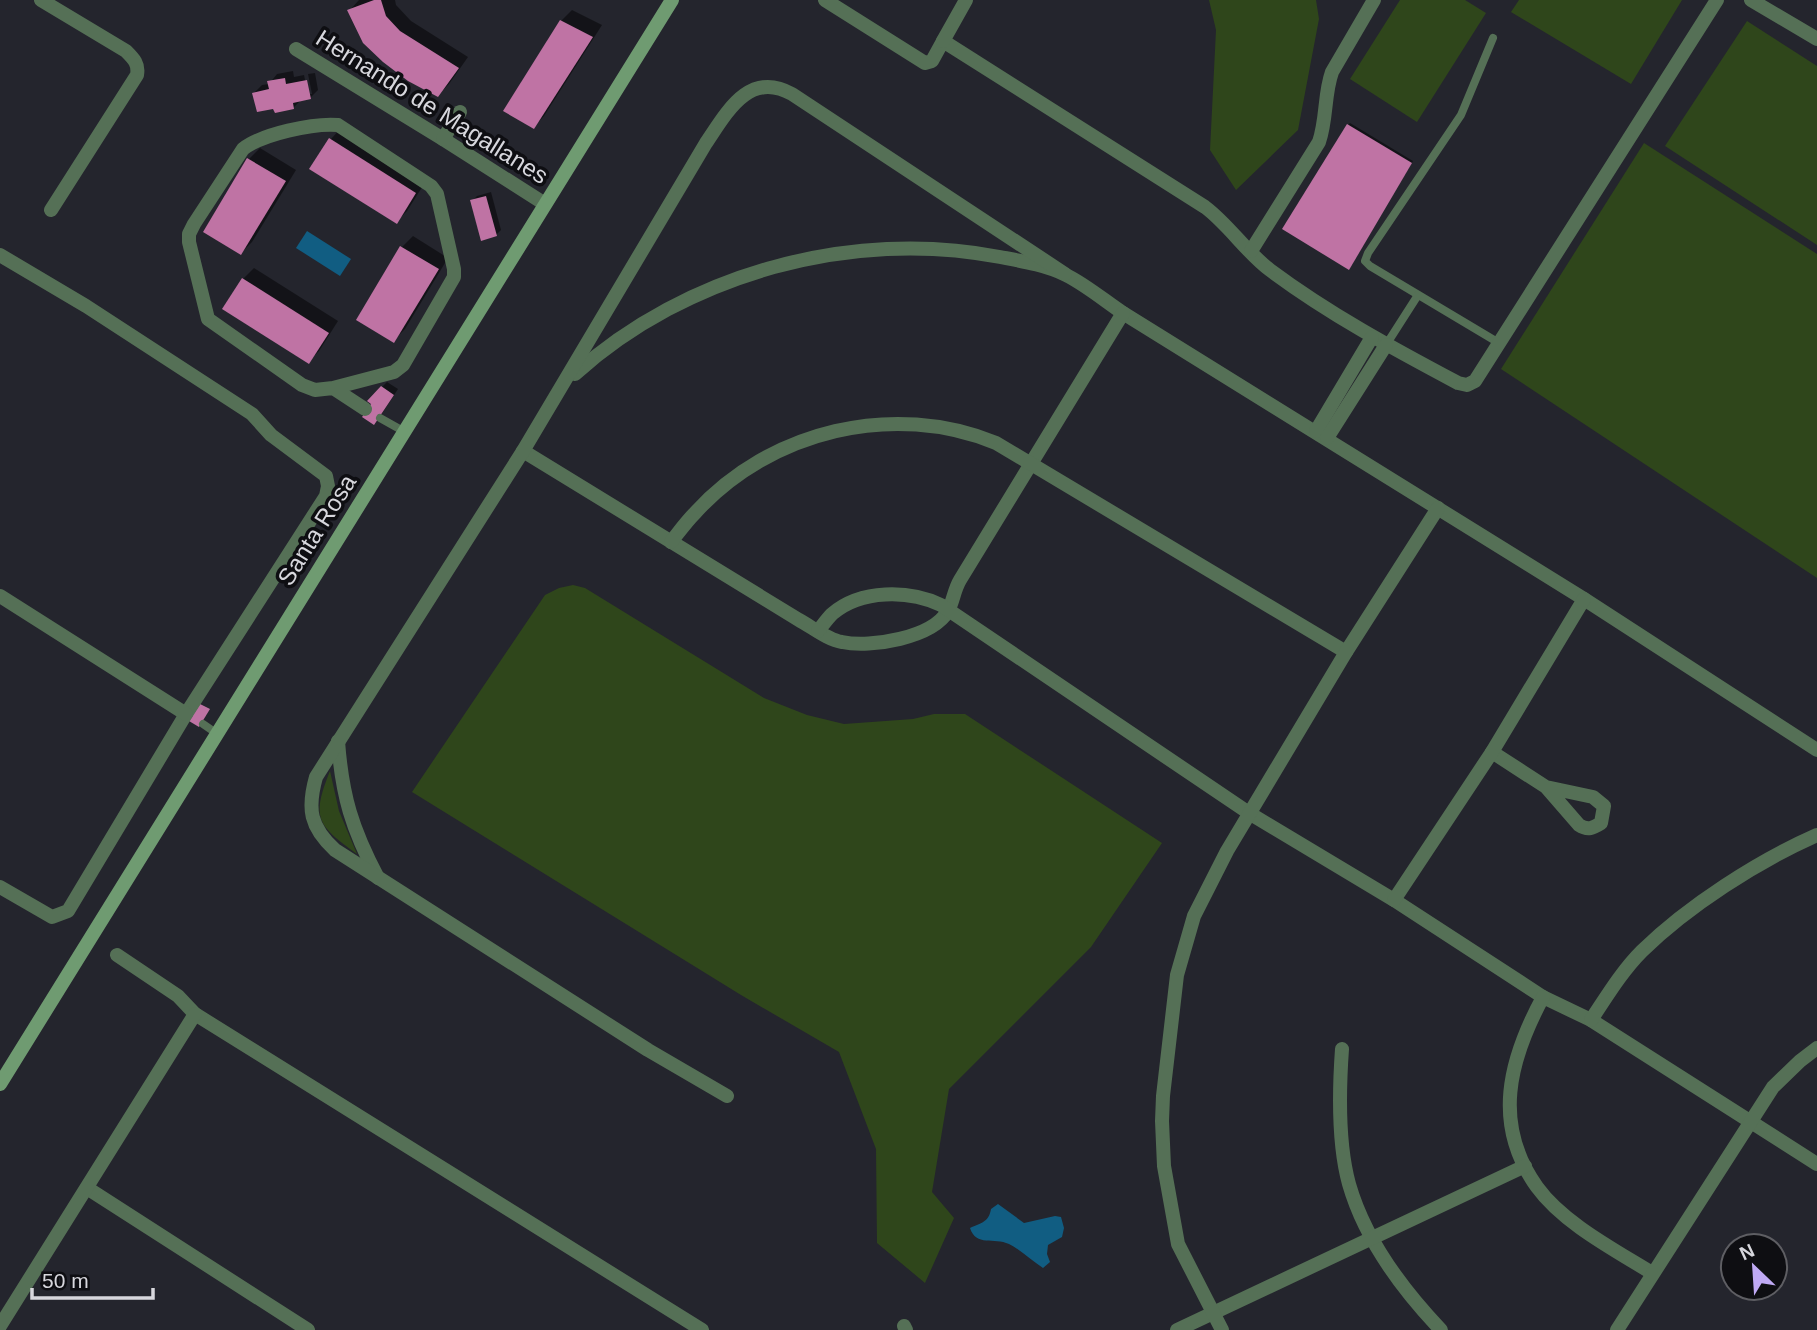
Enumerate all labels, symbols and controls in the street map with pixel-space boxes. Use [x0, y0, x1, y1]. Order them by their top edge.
street label: Hernando de Magallanes [311, 24, 553, 189]
street label: Santa Rosa [272, 469, 362, 590]
north arrow [1719, 1232, 1789, 1302]
text: N [1736, 1240, 1758, 1264]
scale bar [32, 1256, 152, 1300]
text: 50 m [42, 1269, 89, 1292]

